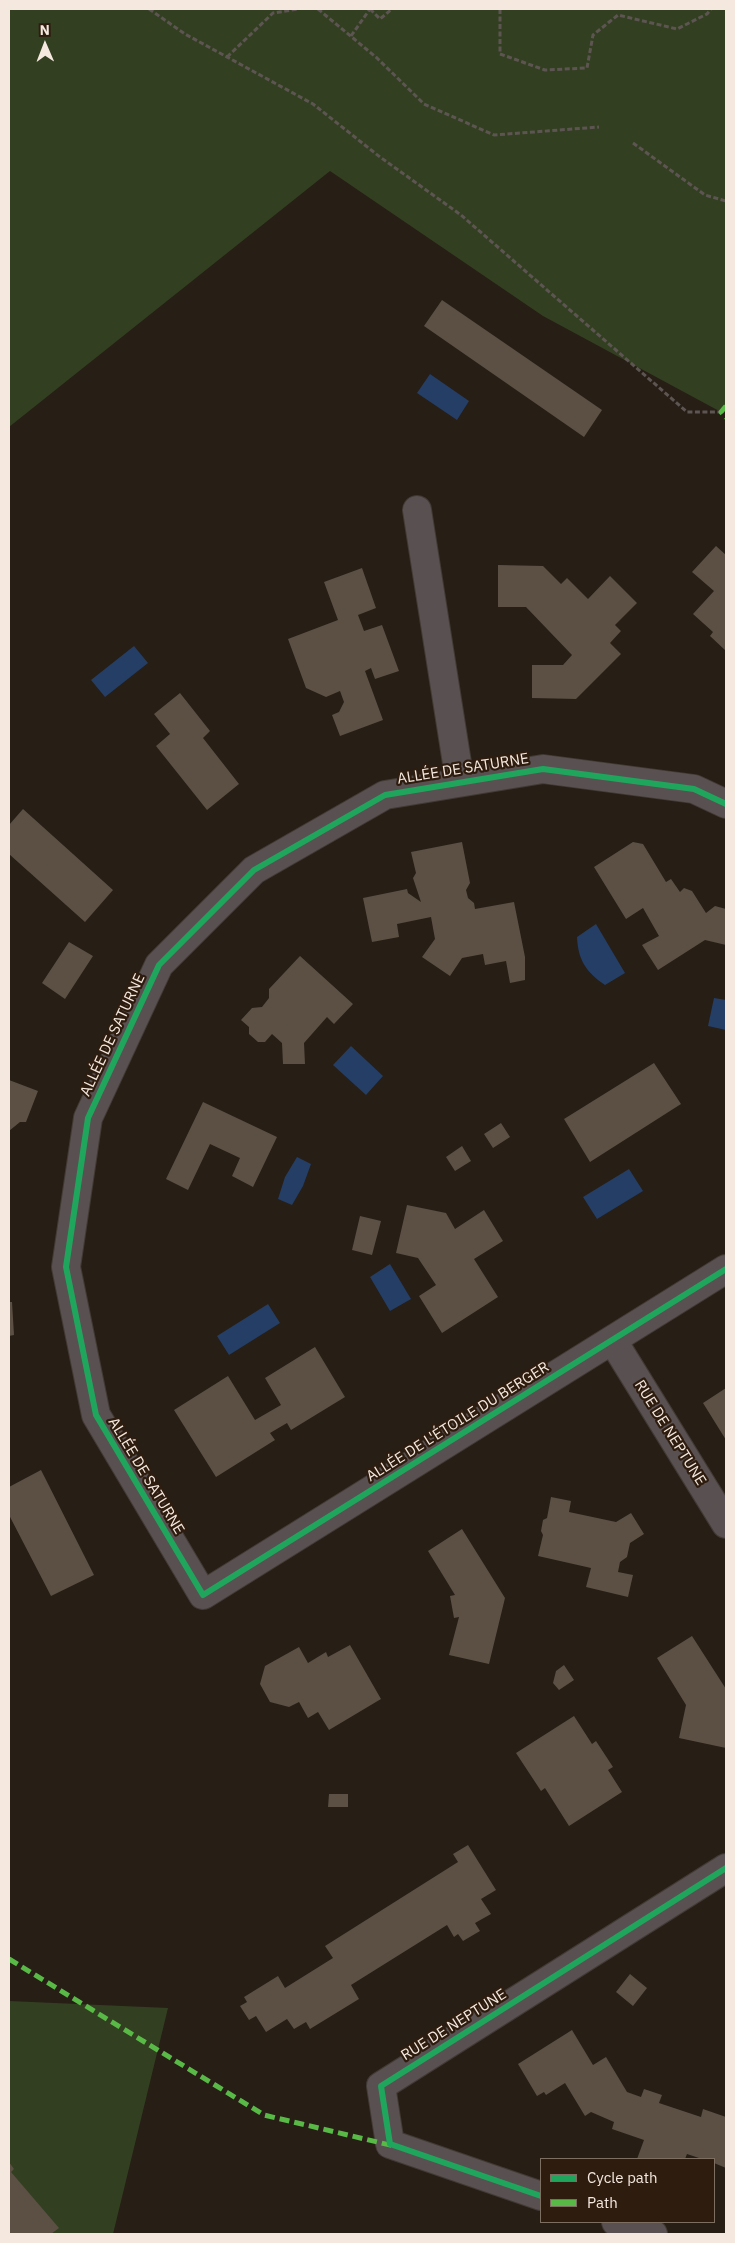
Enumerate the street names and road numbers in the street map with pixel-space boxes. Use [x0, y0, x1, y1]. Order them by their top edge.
street label: ALLÉE DE SATURNE [396, 750, 530, 788]
street label: ALLÉE DE SATURNE [77, 971, 149, 1099]
street label: ALLÉE DE L'ÉTOILE DU BERGER [363, 1358, 553, 1486]
street label: RUE DE NEPTUNE [630, 1377, 710, 1489]
street label: ALLÉE DE SATURNE [104, 1414, 188, 1538]
street label: RUE DE NEPTUNE [398, 1985, 510, 2065]

